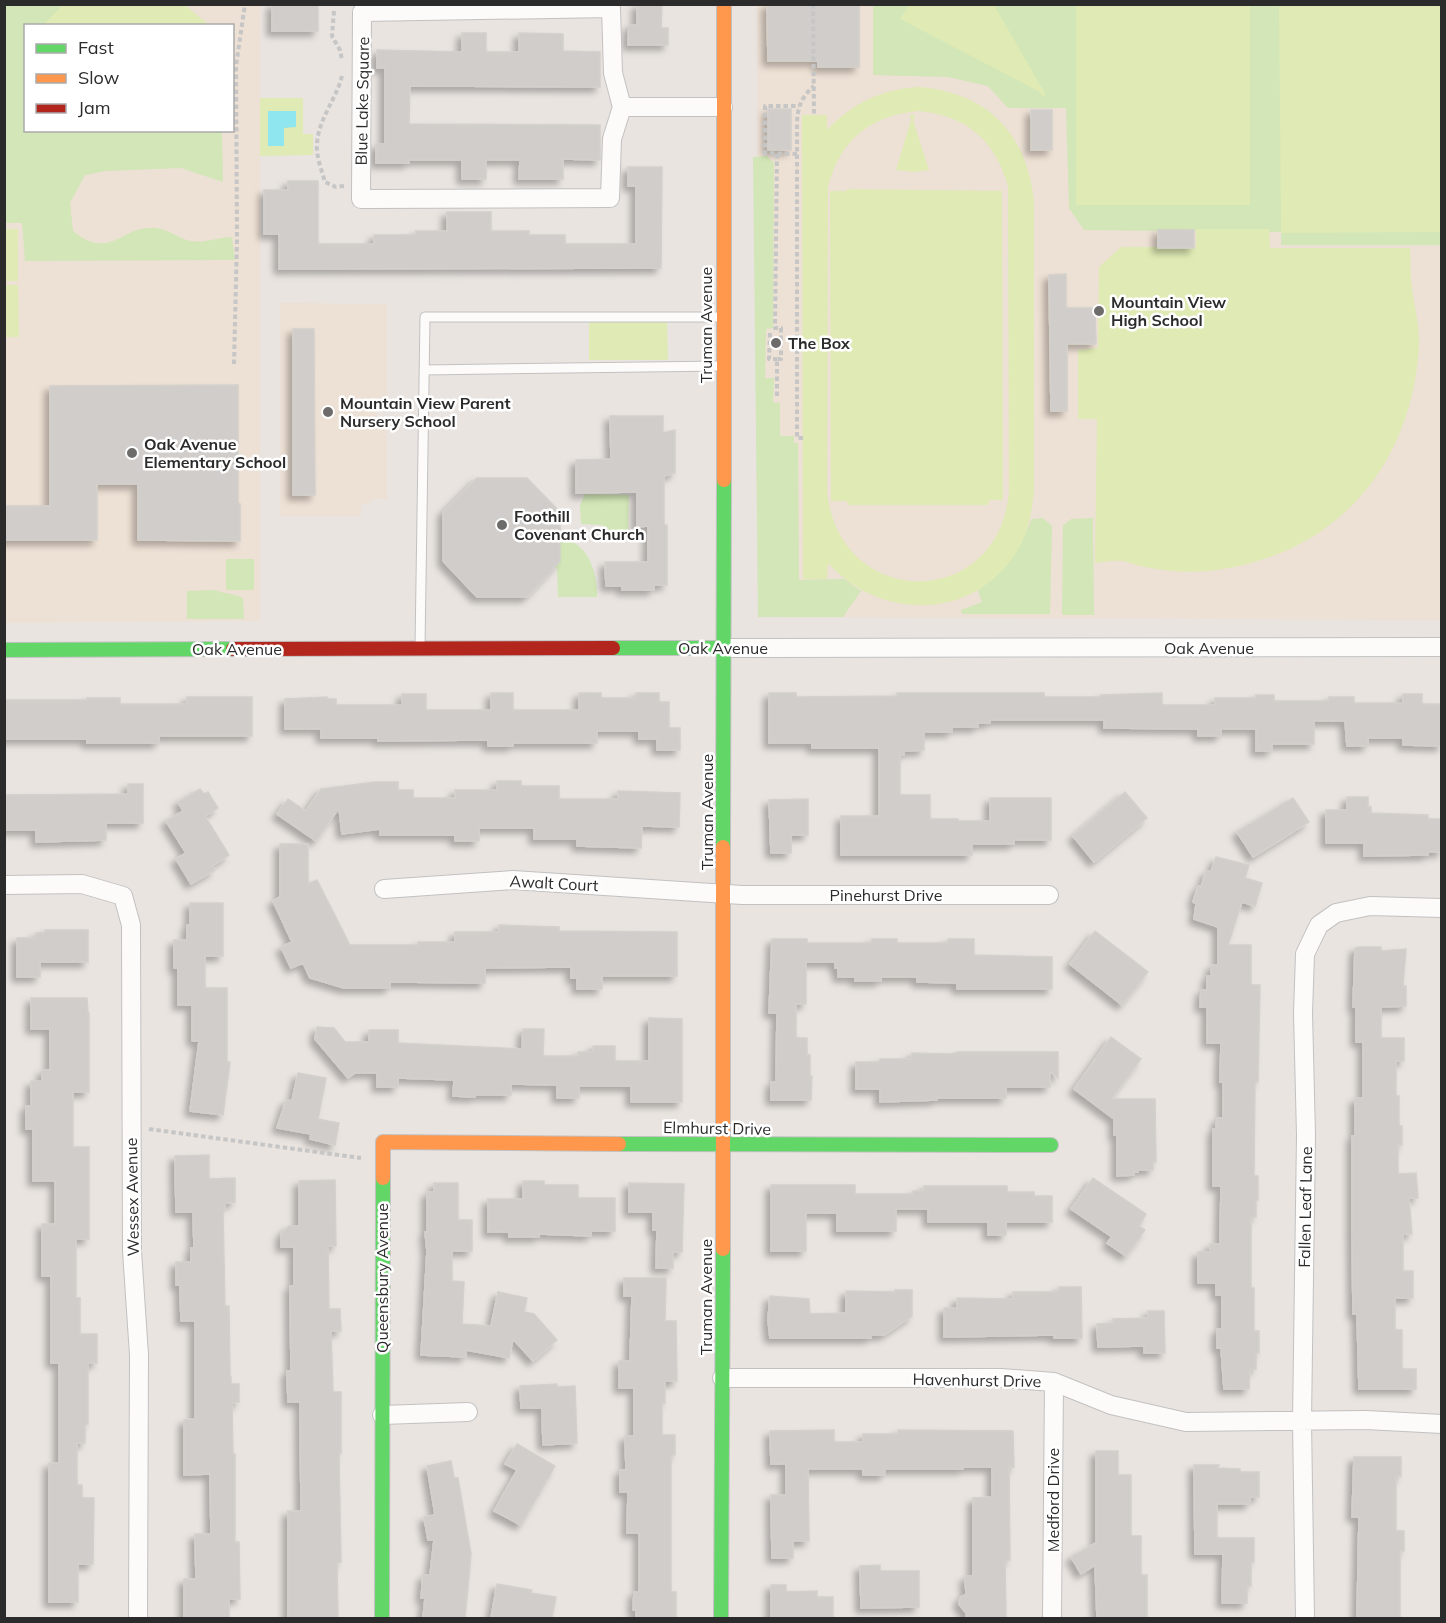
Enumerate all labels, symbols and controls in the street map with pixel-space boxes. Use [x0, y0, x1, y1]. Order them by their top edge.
legend [24, 24, 234, 132]
text: Fast [78, 36, 114, 59]
street label: Blue Lake Square [351, 36, 373, 166]
text: Slow [78, 66, 120, 89]
text: Jam [78, 96, 111, 119]
street label: Truman Avenue [696, 267, 716, 383]
place label: Mountain View High School [1111, 292, 1226, 330]
marker: Mountain View High School [1092, 304, 1106, 318]
place label: The Box [788, 333, 850, 353]
marker: The Box [769, 336, 783, 350]
place label: Mountain View Parent Nursery School [340, 393, 510, 431]
marker: Mountain View Parent Nursery School [321, 405, 335, 419]
place label: Oak Avenue Elementary School [144, 434, 286, 472]
marker: Oak Avenue Elementary School [125, 446, 139, 460]
place label: Foothill Covenant Church [514, 506, 645, 544]
marker: Foothill Covenant Church [495, 518, 509, 532]
street label: Oak Avenue [678, 638, 768, 658]
street label: Oak Avenue [1164, 638, 1254, 658]
street label: Oak Avenue [192, 639, 282, 659]
street label: Truman Avenue [697, 754, 717, 870]
street label: Awalt Court [509, 871, 599, 895]
street label: Pinehurst Drive [830, 885, 942, 905]
street label: Elmhurst Drive [663, 1117, 771, 1139]
street label: Wessex Avenue [121, 1138, 143, 1256]
street label: Fallen Leaf Lane [1294, 1146, 1316, 1268]
street label: Queensbury Avenue [372, 1203, 392, 1353]
street label: Truman Avenue [696, 1239, 716, 1355]
street label: Havenhurst Drive [912, 1369, 1042, 1391]
street label: Medford Drive [1043, 1448, 1063, 1552]

